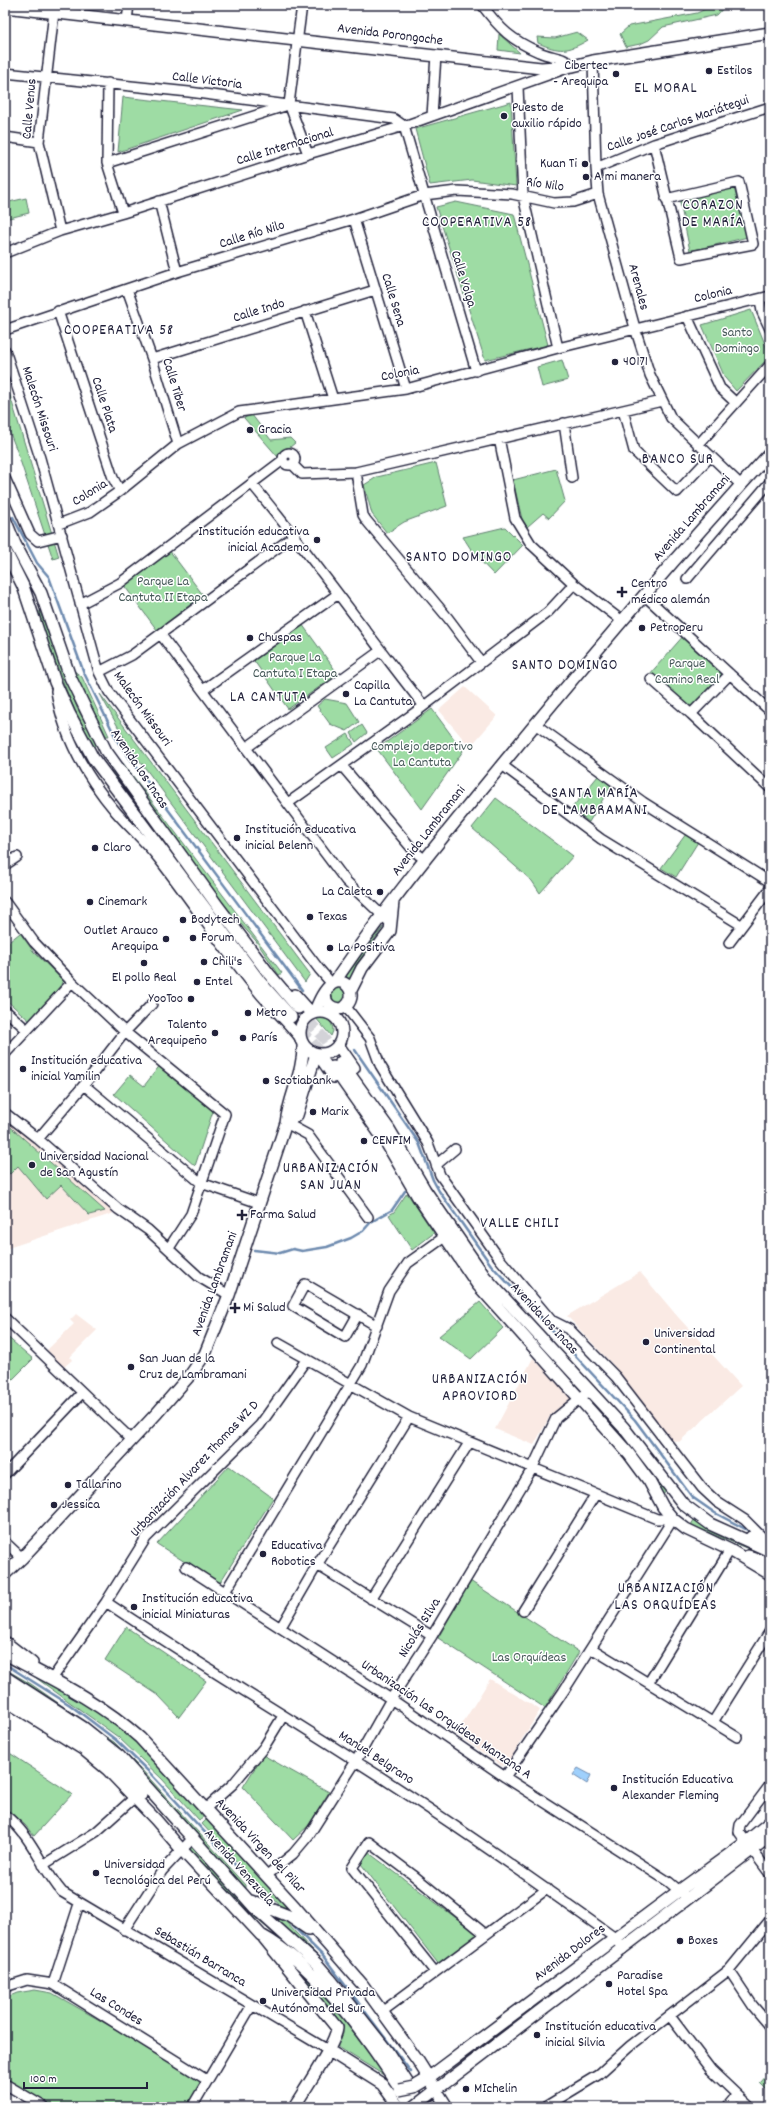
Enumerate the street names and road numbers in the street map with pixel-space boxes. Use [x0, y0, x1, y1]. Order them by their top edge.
street label: Avenida Porongoche [336, 19, 444, 51]
street label: Calle Victoria [171, 67, 243, 95]
street label: Calle Venus [17, 78, 43, 140]
street label: Calle José Carlos Mariátegui [604, 90, 752, 158]
street label: Calle Internacional [234, 123, 337, 171]
street label: Río Nilo [525, 172, 565, 198]
street label: Calle Río Nilo [217, 216, 287, 254]
street label: Calle Volga [445, 248, 481, 310]
street label: Arenales [622, 262, 654, 313]
street label: Calle Sena [375, 271, 411, 330]
street label: Colonia [692, 281, 734, 309]
street label: Calle Indo [231, 294, 287, 328]
street label: Calle Tiber [156, 356, 192, 415]
street label: Colonia [379, 360, 421, 387]
street label: Malecón Missouri [16, 364, 62, 455]
street label: Calle Plata [86, 375, 123, 436]
street label: Avenida Lambramani [648, 470, 736, 566]
street label: Colonia [68, 474, 112, 512]
street label: Malecón Missouri [108, 667, 176, 751]
street label: Avenida los Incas [105, 725, 173, 813]
street label: Avenida Lambramani [387, 781, 471, 880]
street label: Avenida Lambramani [187, 1229, 243, 1339]
street label: Avenida los Incas [505, 1278, 583, 1360]
street label: Urbanización Alvarez Thomas WZ D [126, 1396, 264, 1542]
street label: Nicolás SIlva [394, 1594, 446, 1662]
street label: Urbanización las Orquídeas Manzana A [357, 1655, 536, 1785]
street label: Manuel Belgrano [334, 1726, 418, 1790]
street label: Avenida Virgen del Pilar [210, 1794, 310, 1899]
street label: Avenida Venezuela [199, 1825, 279, 1911]
street label: Avenida Dolores [530, 1919, 610, 1987]
street label: Sebastián Barranca [150, 1922, 250, 1993]
street label: Las Condes [85, 1983, 147, 2031]

